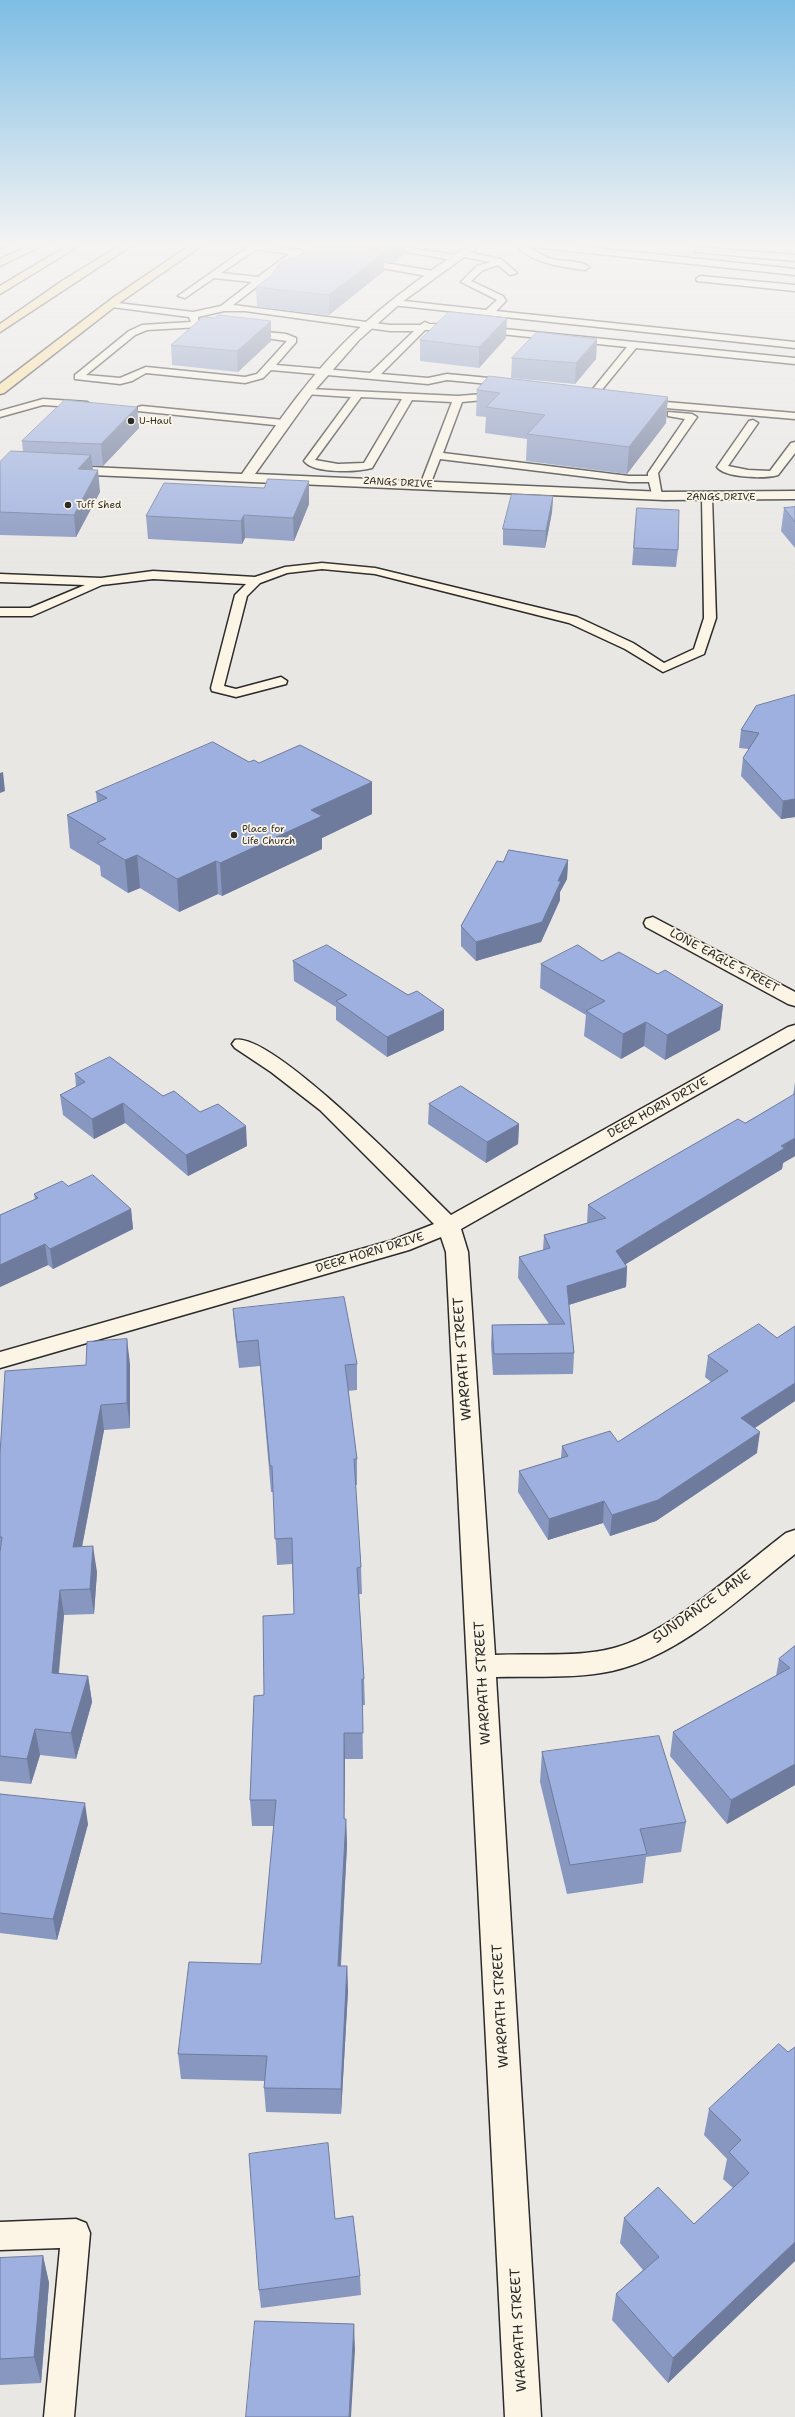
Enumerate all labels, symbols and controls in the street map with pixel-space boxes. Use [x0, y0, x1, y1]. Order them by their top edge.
place label: U-Haul [139, 415, 172, 427]
marker: U-Haul [126, 416, 136, 426]
street label: ZANGS DRIVE [363, 475, 433, 491]
street label: ZANGS DRIVE [686, 491, 756, 503]
place label: Tuff Shed [76, 499, 121, 511]
marker: Tuff Shed [63, 500, 73, 510]
place label: Place for Life Church [242, 823, 295, 846]
marker: Place for Life Church [229, 830, 239, 840]
street label: LONE EAGLE STREET [667, 926, 781, 996]
street label: DEER HORN DRIVE [605, 1074, 711, 1142]
street label: DEER HORN DRIVE [314, 1230, 426, 1276]
street label: WARPATH STREET [450, 1297, 476, 1421]
street label: SUNDANCE LANE [650, 1567, 754, 1647]
street label: WARPATH STREET [471, 1621, 495, 1745]
street label: WARPATH STREET [489, 1944, 513, 2068]
street label: WARPATH STREET [507, 2268, 531, 2392]

